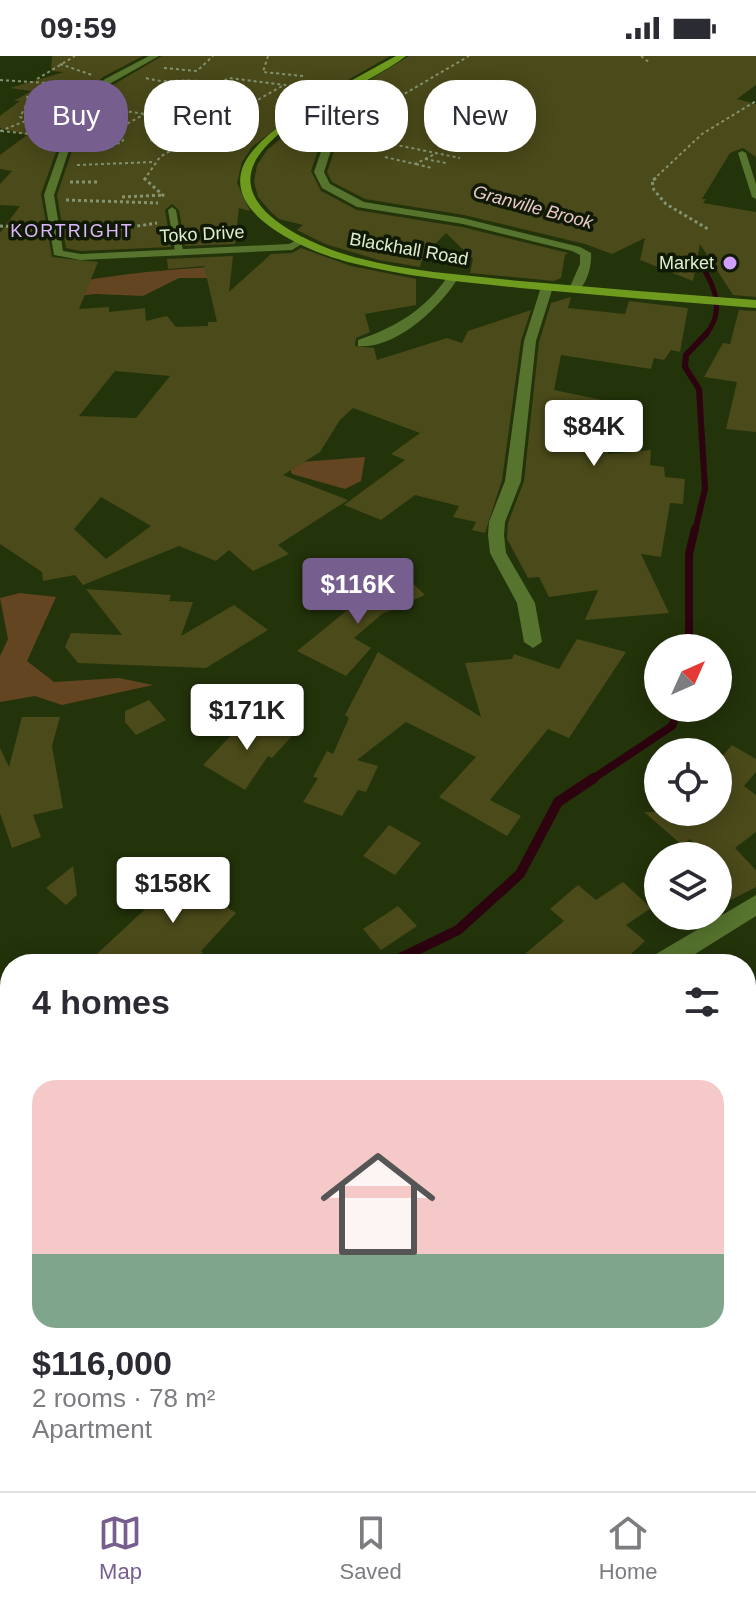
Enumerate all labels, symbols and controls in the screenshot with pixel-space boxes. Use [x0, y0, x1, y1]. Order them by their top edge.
text: 09:59 [40, 11, 117, 44]
chip: Buy [24, 80, 128, 152]
chip: Rent [144, 80, 259, 152]
chip: Filters [275, 80, 408, 152]
chip: New [424, 80, 536, 152]
water label: Granville Brook [471, 181, 596, 233]
district label: KORTRIGHT [10, 221, 134, 241]
street label: Toko Drive [159, 222, 245, 246]
street label: Blackhall Road [348, 229, 470, 269]
place label: Market [659, 253, 714, 273]
marker: Market [721, 254, 739, 272]
pin: $84K [547, 400, 641, 468]
text: $84K [563, 411, 625, 441]
pin: $116K [302, 558, 414, 626]
text: $116K [320, 569, 396, 599]
north arrow [644, 634, 732, 722]
map controls [644, 634, 732, 930]
pin: $171K [191, 684, 303, 752]
text: $171K [209, 695, 285, 725]
button: locate [644, 738, 732, 826]
button: layers [644, 842, 732, 930]
pin: $158K [117, 857, 229, 925]
text: $158K [135, 868, 211, 898]
icon: filters [680, 980, 724, 1024]
text: 4 homes [32, 983, 170, 1021]
icon: home [306, 1132, 450, 1276]
text: $116,000 [32, 1344, 172, 1382]
text: 2 rooms · 78 m² [32, 1383, 216, 1413]
text: Apartment [32, 1414, 152, 1444]
tab: Map [98, 1511, 142, 1585]
tab: Saved [339, 1511, 402, 1585]
tab: Home [599, 1511, 658, 1585]

